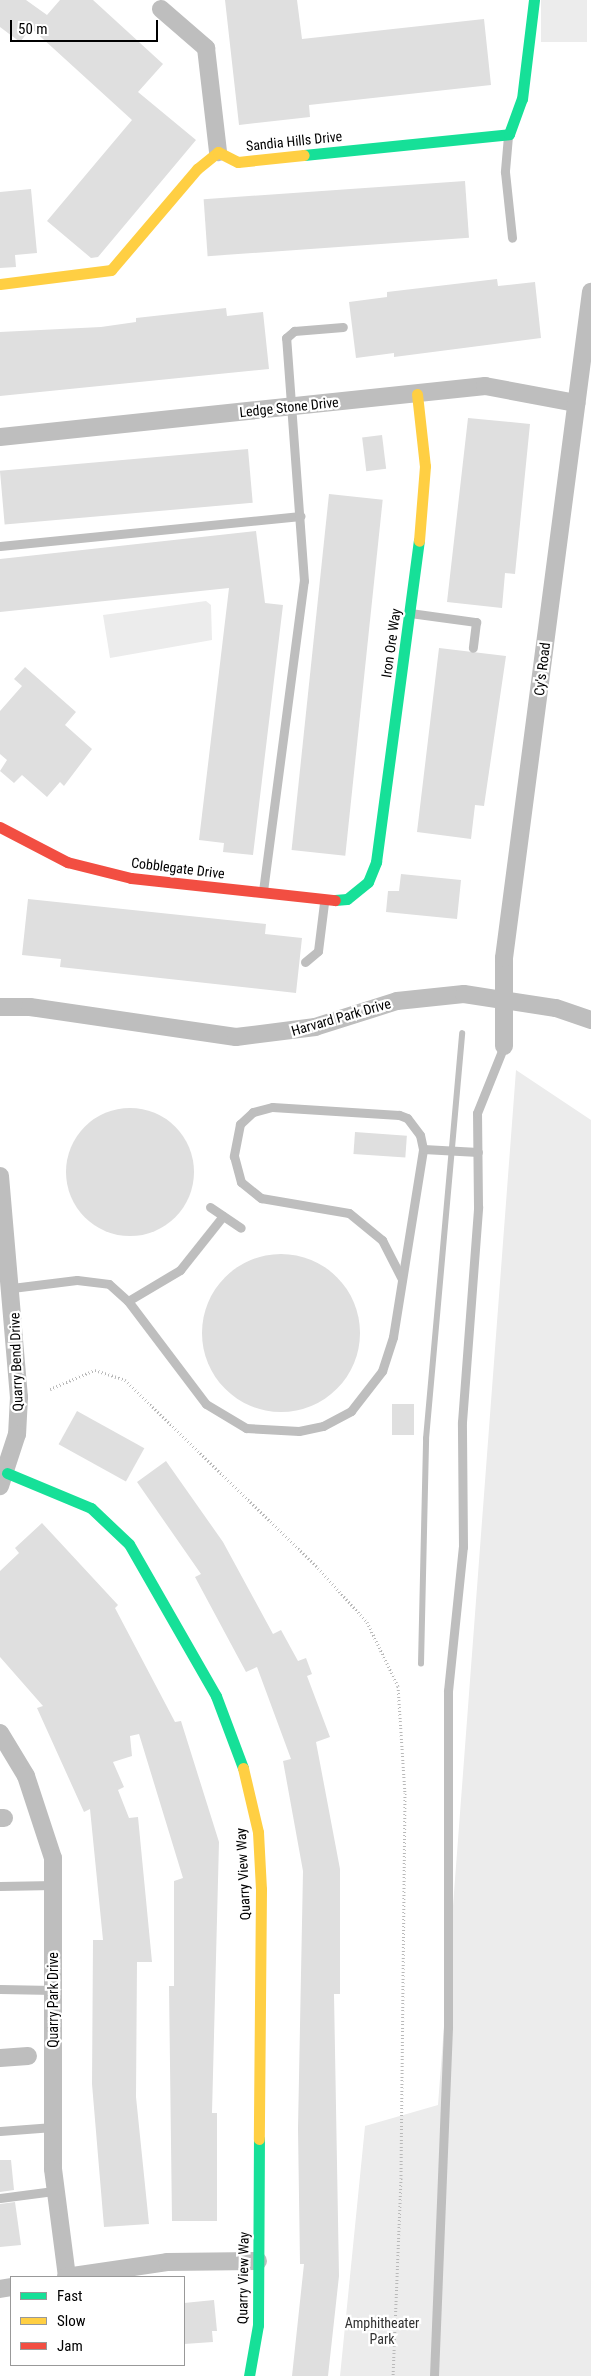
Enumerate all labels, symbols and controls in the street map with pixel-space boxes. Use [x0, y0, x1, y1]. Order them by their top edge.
scale bar [12, 10, 160, 42]
text: 50 m [18, 20, 48, 38]
street label: Sandia Hills Drive [245, 128, 343, 154]
street label: Ledge Stone Drive [239, 393, 339, 421]
street label: Iron Ore Way [378, 607, 404, 679]
street label: Cy's Road [530, 641, 554, 697]
street label: Cobblegate Drive [130, 854, 226, 882]
street label: Harvard Park Drive [289, 995, 393, 1039]
street label: Quarry Bend Drive [6, 1312, 26, 1412]
street label: Quarry View Way [232, 1827, 254, 1921]
street label: Quarry Park Drive [45, 1952, 61, 2048]
street label: Quarry View Way [234, 2232, 252, 2324]
legend [10, 2276, 185, 2366]
text: Fast [57, 2287, 82, 2305]
text: Slow [57, 2312, 86, 2330]
park label: Amphitheater Park [345, 2315, 419, 2348]
text: Jam [57, 2337, 83, 2355]

